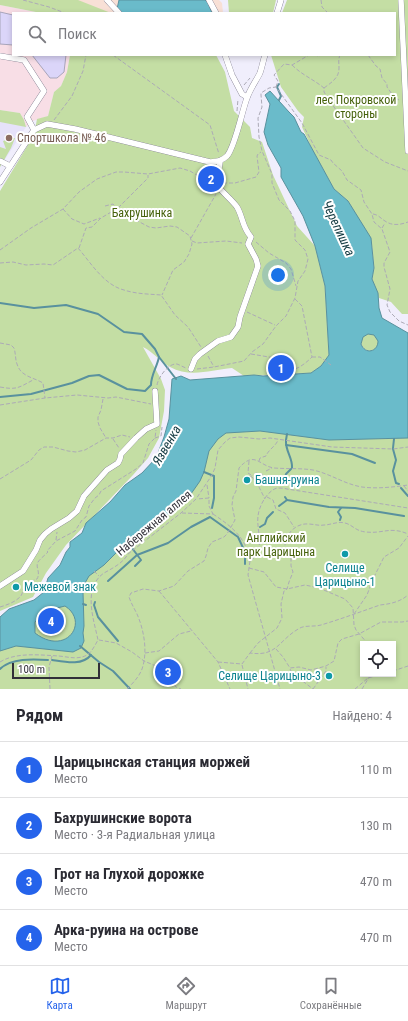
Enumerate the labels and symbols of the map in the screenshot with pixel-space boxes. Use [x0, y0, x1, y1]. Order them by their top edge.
park label: лес Покровской стороны [316, 93, 396, 121]
place label: Спортшкола № 46 [17, 131, 106, 145]
marker: Спортшкола № 46 [4, 133, 14, 143]
pin: 2 [198, 164, 224, 194]
water label: Черепишка [319, 198, 358, 258]
park label: Бахрушинка [112, 206, 173, 220]
your location [268, 265, 288, 285]
pin: 1 [268, 353, 294, 383]
water label: Язвенка [149, 423, 184, 469]
place label: Башня-руина [255, 473, 320, 487]
marker: Башня-руина [242, 475, 252, 485]
street label: Набережная аллея [114, 487, 194, 559]
park label: Английский парк Царицына [237, 531, 315, 559]
marker: Селище Царицыно-1 [340, 549, 350, 559]
place label: Селище Царицыно-1 [315, 561, 375, 589]
place label: Межевой знак [24, 580, 96, 594]
marker: Межевой знак [11, 582, 21, 592]
pin: 4 [38, 606, 64, 636]
pin: 3 [155, 657, 181, 687]
scale bar [12, 661, 100, 680]
place label: Селище Царицыно-3 [218, 669, 321, 683]
marker: Селище Царицыно-3 [324, 671, 334, 681]

